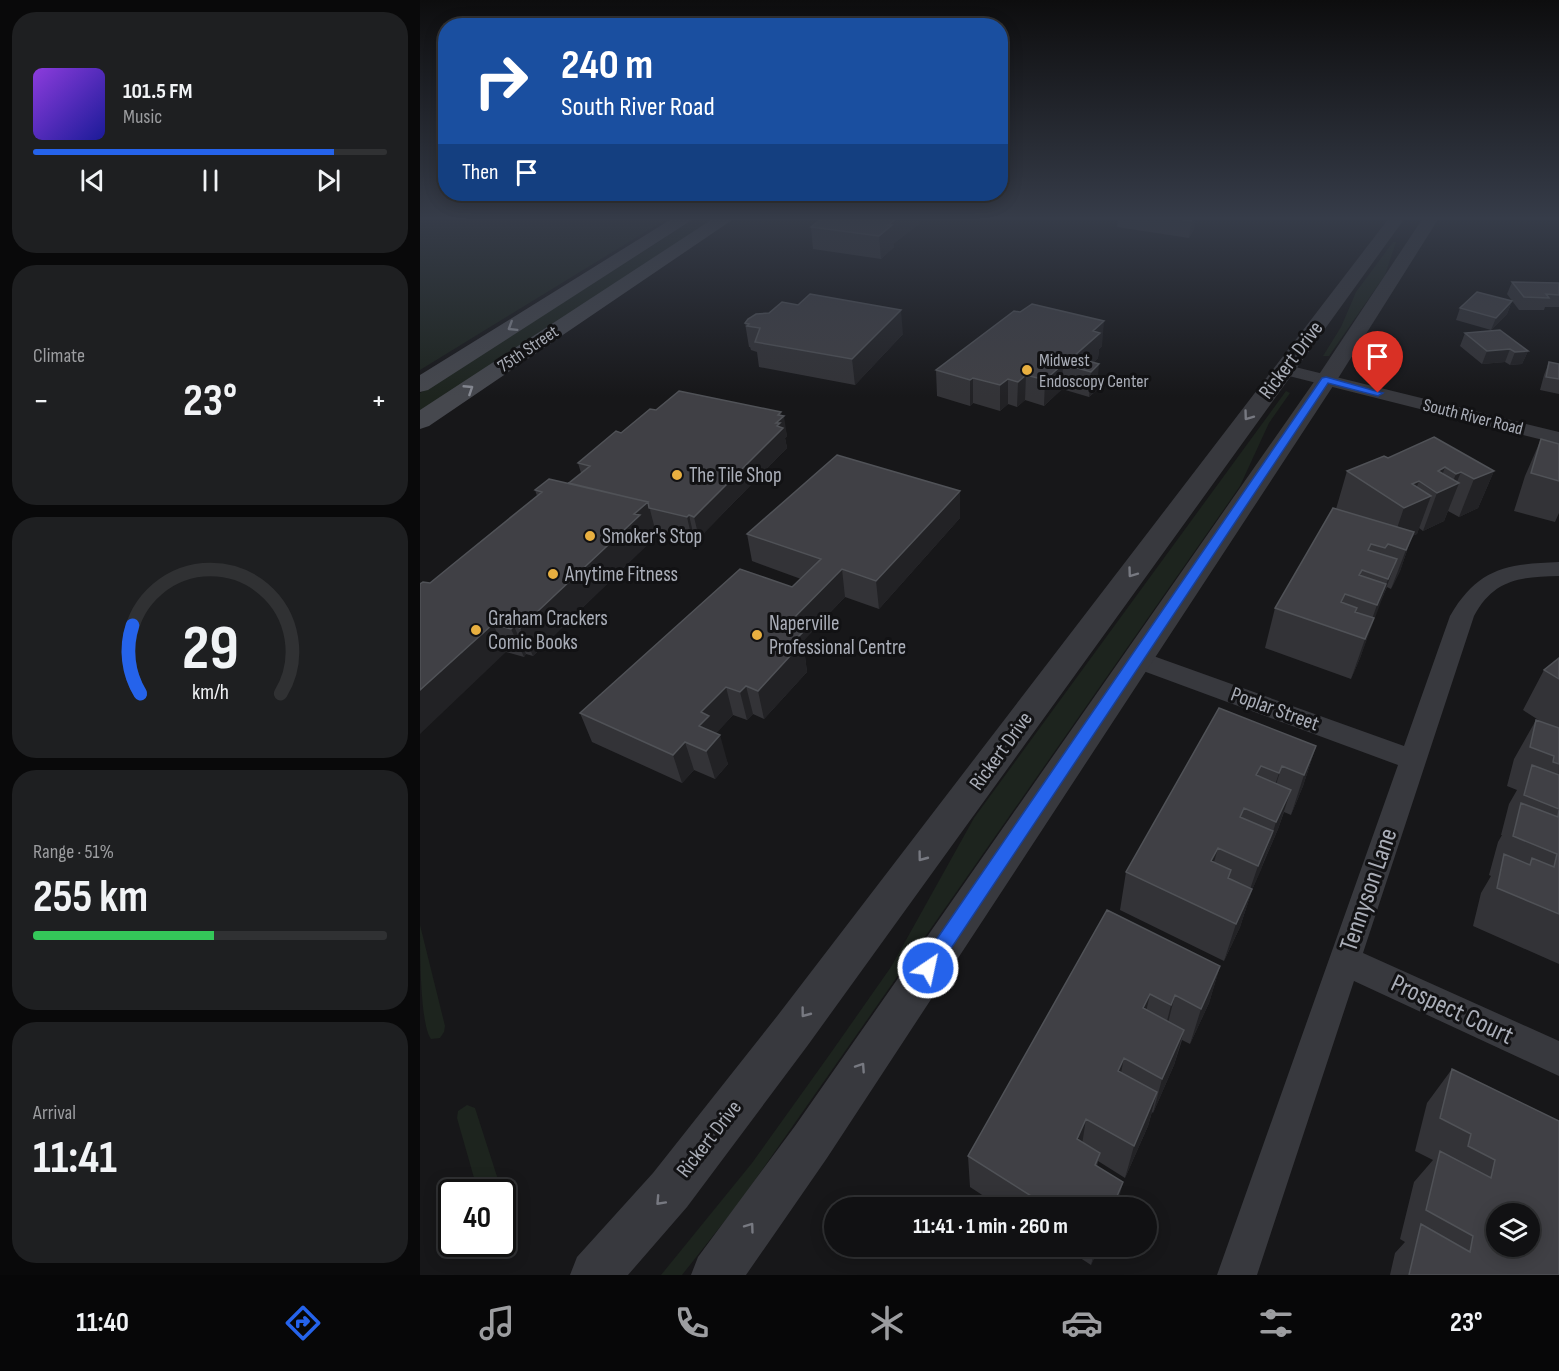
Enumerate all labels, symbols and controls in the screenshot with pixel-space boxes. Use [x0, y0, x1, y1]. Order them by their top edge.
text: 240 m [561, 40, 653, 91]
icon: right [462, 42, 540, 120]
text: 101.5 FM [123, 78, 192, 105]
text: South River Road [561, 91, 715, 123]
text: Music [123, 105, 162, 129]
icon: arrive [510, 156, 543, 189]
text: Then [462, 159, 498, 186]
icon: previous [76, 164, 109, 197]
icon: pause [194, 164, 227, 197]
icon: next [312, 164, 345, 197]
street label: Rickert Drive [1254, 316, 1328, 404]
one-way arrow [508, 320, 518, 332]
street label: 75th Street [494, 321, 563, 377]
pin [1352, 331, 1403, 393]
icon: arrive [1361, 340, 1394, 373]
text: Climate [33, 344, 85, 368]
place label: Midwest Endoscopy Center [1039, 350, 1149, 392]
marker: Midwest Endoscopy Center [1020, 363, 1034, 377]
text: 23° [183, 374, 237, 429]
text: − [33, 381, 49, 421]
text: + [371, 381, 387, 421]
one-way arrow [463, 384, 473, 396]
street label: South River Road [1421, 394, 1525, 440]
one-way arrow [1244, 410, 1255, 421]
place label: The Tile Shop [689, 463, 782, 488]
marker: The Tile Shop [670, 468, 684, 482]
place label: Smoker's Stop [602, 524, 702, 549]
marker: Smoker's Stop [583, 529, 597, 543]
place label: Anytime Fitness [564, 562, 678, 587]
marker: Anytime Fitness [546, 567, 560, 581]
one-way arrow [1129, 567, 1140, 578]
place label: Graham Crackers Comic Books [488, 606, 608, 655]
place label: Naperville Professional Centre [769, 611, 906, 660]
text: 29 [182, 613, 238, 688]
marker: Graham Crackers Comic Books [469, 623, 483, 637]
marker: Naperville Professional Centre [750, 628, 764, 642]
text: km/h [191, 681, 229, 706]
street label: Poplar Street [1228, 682, 1322, 736]
street label: Rickert Drive [964, 707, 1038, 795]
street label: Tennyson Lane [1333, 824, 1405, 956]
text: Range · 51% [33, 840, 114, 864]
one-way arrow [918, 851, 929, 862]
text: 255 km [33, 870, 148, 925]
position arrow [896, 936, 960, 1000]
street label: Prospect Court [1386, 968, 1518, 1052]
one-way arrow [802, 1007, 813, 1018]
one-way arrow [854, 1063, 865, 1074]
street label: Rickert Drive [671, 1096, 747, 1182]
text: Arrival [33, 1101, 76, 1125]
text: 11:41 [33, 1131, 117, 1186]
speed limit sign: 40 [438, 1179, 516, 1257]
one-way arrow [656, 1194, 667, 1204]
map controls [1486, 1203, 1540, 1257]
button: layers [1486, 1203, 1540, 1257]
text: 11:41 · 1 min · 260 m [913, 1213, 1068, 1240]
one-way arrow [743, 1223, 754, 1234]
icon: directions [282, 1302, 324, 1344]
icon: music [476, 1302, 518, 1344]
icon: phone [671, 1302, 713, 1344]
icon: climate [866, 1302, 908, 1344]
icon: car [1061, 1302, 1103, 1344]
icon: filters [1255, 1302, 1297, 1344]
text: 11:40 [76, 1307, 129, 1339]
text: 23° [1450, 1307, 1483, 1339]

